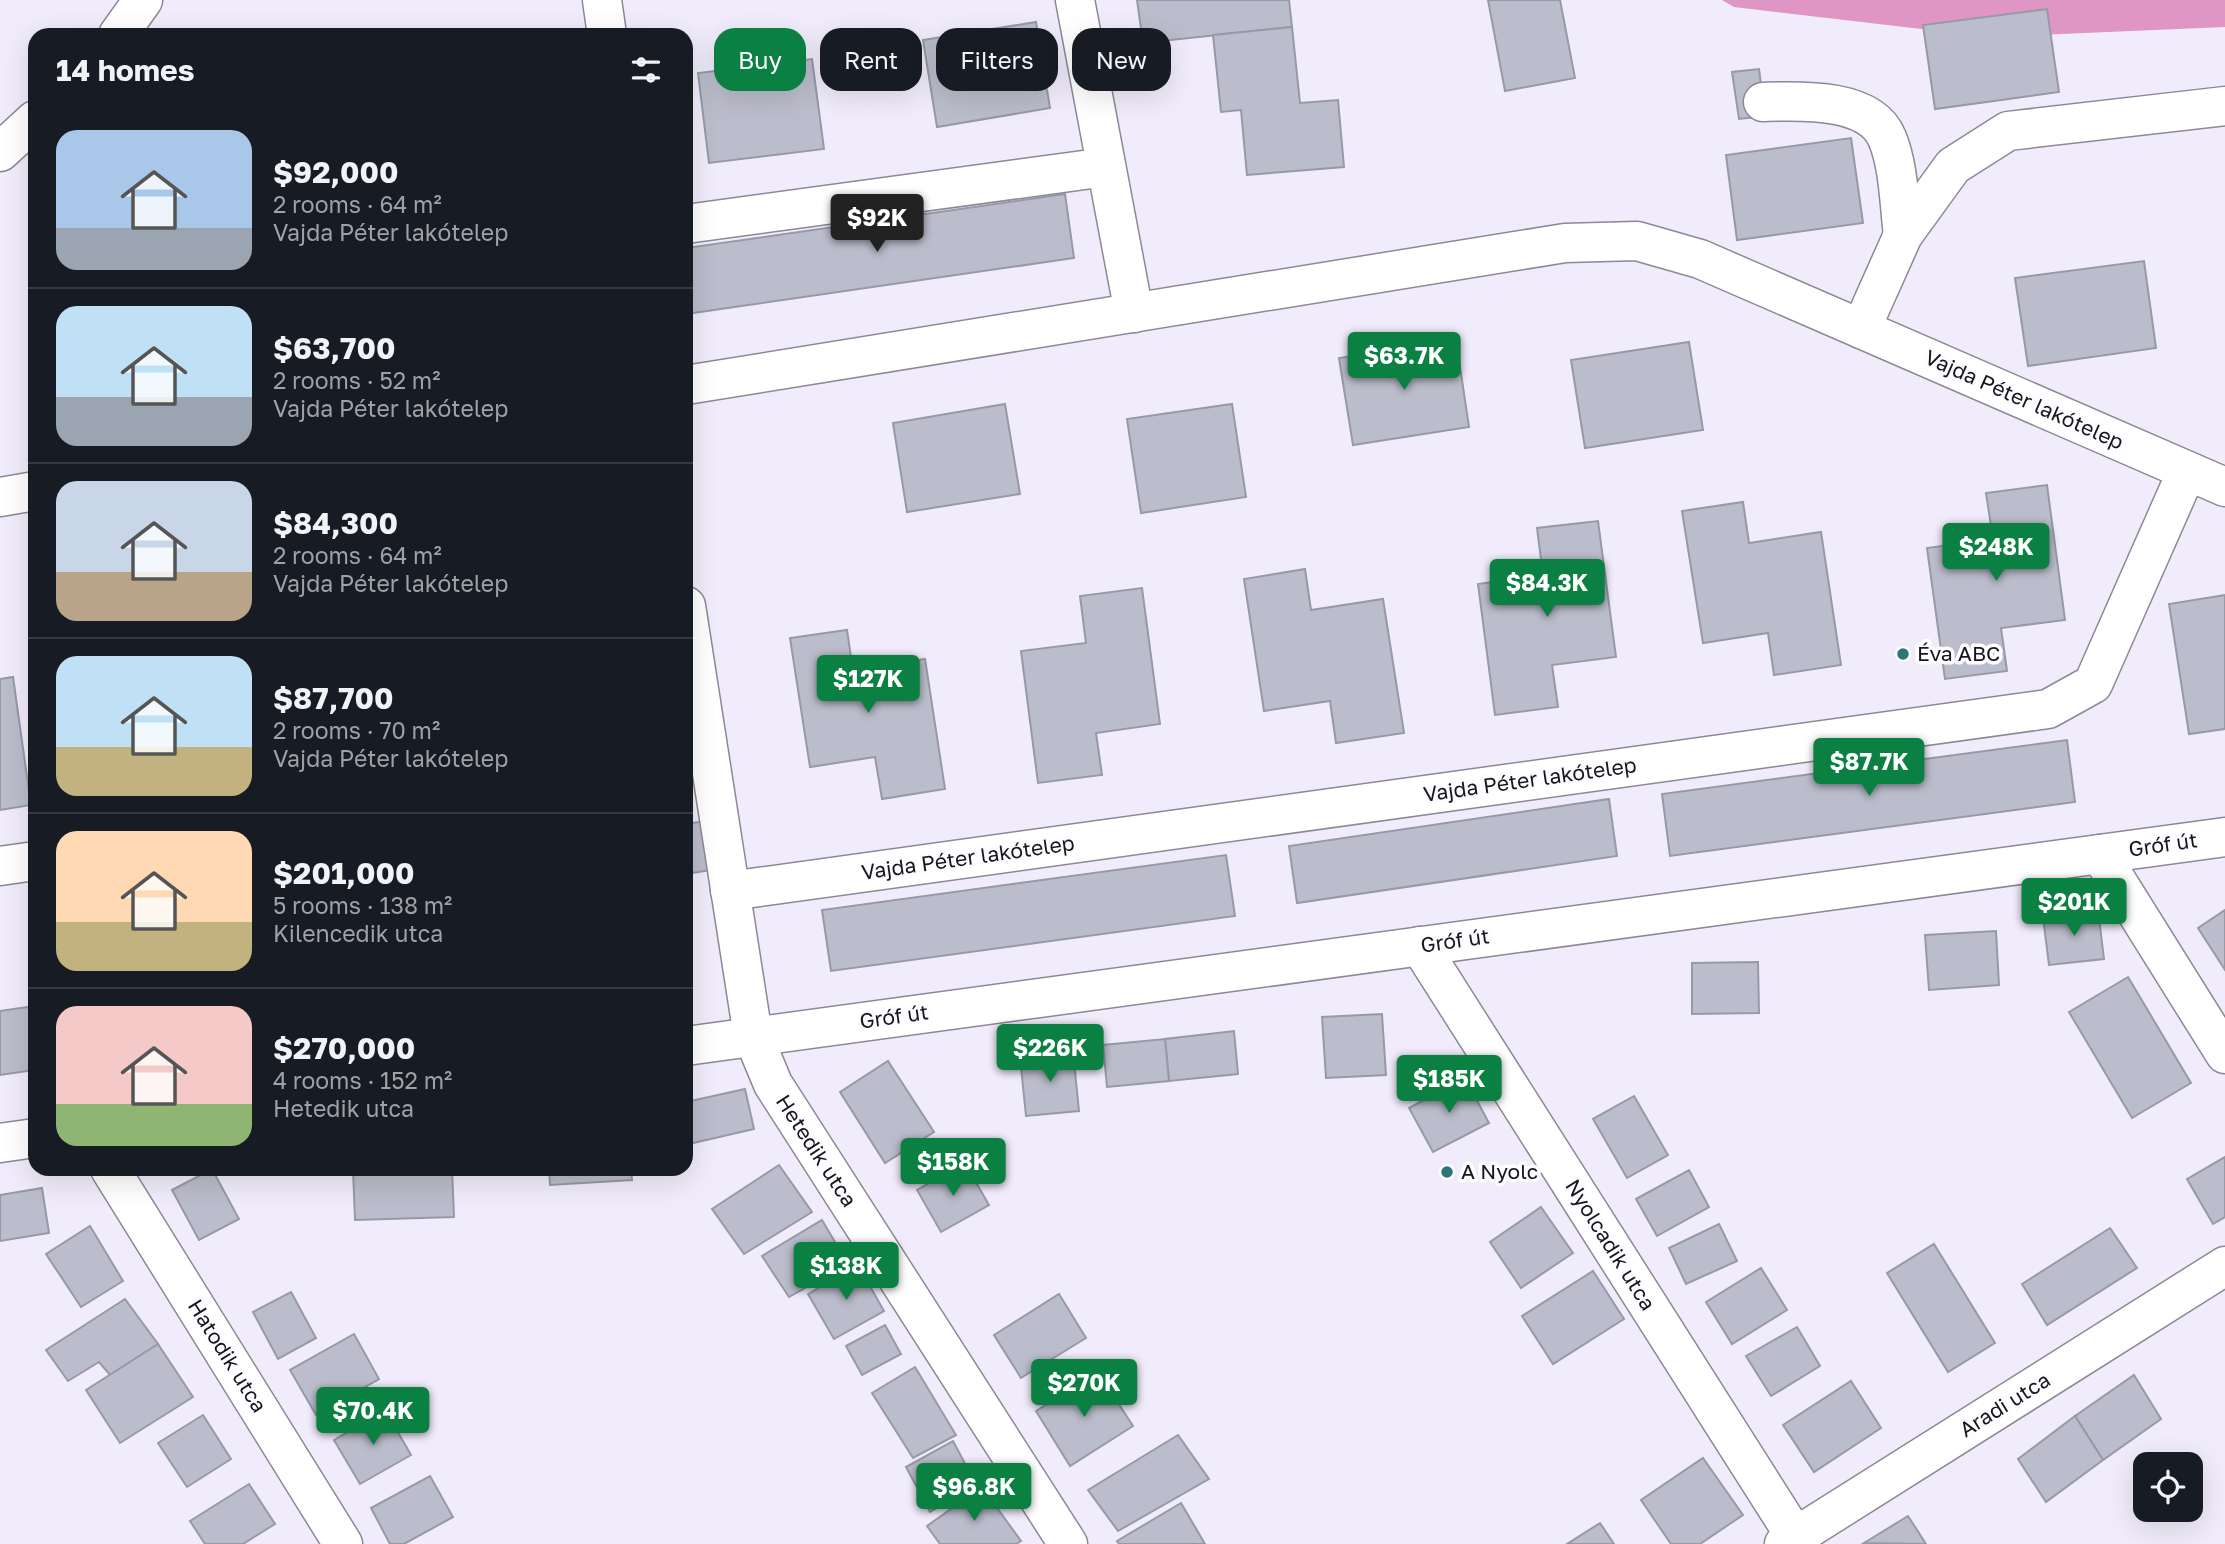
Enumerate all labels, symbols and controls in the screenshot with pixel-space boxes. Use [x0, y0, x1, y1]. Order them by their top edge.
chip: Buy [714, 28, 806, 91]
chip: Rent [820, 28, 922, 91]
chip: Filters [936, 28, 1058, 91]
chip: New [1072, 28, 1171, 91]
icon: filters [627, 51, 665, 89]
text: 14 homes [56, 52, 195, 88]
text: $92,000 [273, 154, 399, 190]
icon: home [112, 158, 196, 242]
text: 2 rooms · 64 m² [273, 190, 442, 218]
pin: $92K [836, 194, 918, 254]
text: $92K [847, 203, 907, 231]
text: Vajda Péter lakótelep [273, 218, 508, 246]
text: $63,700 [273, 330, 395, 366]
pin: $63.7K [1347, 332, 1461, 392]
icon: home [112, 334, 196, 418]
text: $63.7K [1364, 341, 1444, 369]
street label: Vajda Péter lakótelep [1921, 344, 2128, 455]
text: 2 rooms · 52 m² [273, 366, 440, 394]
text: Vajda Péter lakótelep [273, 394, 508, 422]
text: $84,300 [273, 505, 398, 541]
icon: home [112, 509, 196, 593]
pin: $248K [1947, 524, 2045, 583]
text: $248K [1958, 532, 2034, 560]
text: 2 rooms · 64 m² [273, 541, 442, 569]
pin: $84.3K [1490, 560, 1604, 619]
text: $84.3K [1506, 568, 1588, 596]
text: Vajda Péter lakótelep [273, 569, 508, 597]
place label: Éva ABC [1917, 640, 2000, 666]
marker: Éva ABC [1895, 646, 1911, 662]
pin: $127K [819, 656, 917, 715]
text: $127K [833, 664, 903, 692]
text: $87,700 [273, 680, 394, 716]
icon: home [112, 684, 196, 768]
text: 2 rooms · 70 m² [273, 716, 440, 744]
pin: $87.7K [1812, 738, 1926, 798]
text: Vajda Péter lakótelep [273, 744, 508, 772]
text: $87.7K [1829, 747, 1909, 775]
street label: Vajda Péter lakótelep [1422, 751, 1638, 807]
street label: Gróf út [2127, 826, 2199, 862]
street label: Vajda Péter lakótelep [860, 829, 1076, 885]
text: $201,000 [273, 855, 414, 891]
icon: home [112, 859, 196, 943]
pin: $201K [2025, 878, 2123, 938]
text: $201K [2038, 887, 2110, 915]
text: 5 rooms · 138 m² [273, 891, 452, 919]
text: Kilencedik utca [273, 919, 443, 947]
street label: Gróf út [1419, 922, 1491, 958]
street label: Gróf út [858, 998, 930, 1034]
pin: $226K [1001, 1024, 1099, 1084]
text: $270,000 [273, 1030, 415, 1066]
text: $226K [1013, 1033, 1087, 1061]
icon: home [112, 1034, 196, 1118]
pin: $185K [1400, 1056, 1498, 1115]
text: $185K [1413, 1064, 1485, 1092]
text: 4 rooms · 152 m² [273, 1066, 452, 1094]
street label: Hetedik utca [771, 1089, 863, 1212]
text: Hetedik utca [273, 1094, 414, 1122]
pin: $158K [904, 1138, 1002, 1198]
text: $158K [917, 1147, 989, 1175]
place label: A Nyolc [1461, 1158, 1538, 1184]
marker: A Nyolc [1439, 1164, 1455, 1180]
street label: Nyolcadik utca [1560, 1174, 1662, 1315]
pin: $138K [797, 1242, 895, 1302]
text: $138K [810, 1251, 882, 1279]
street label: Hatodik utca [183, 1294, 273, 1417]
pin: $270K [1035, 1360, 1133, 1419]
street label: Aradi utca [1954, 1366, 2055, 1442]
text: $270K [1047, 1368, 1121, 1396]
pin: $70.4K [316, 1388, 430, 1447]
text: $70.4K [332, 1396, 414, 1424]
map controls [2133, 1452, 2203, 1522]
button: locate [2133, 1452, 2203, 1522]
pin: $96.8K [917, 1464, 1031, 1523]
text: $96.8K [932, 1472, 1016, 1500]

